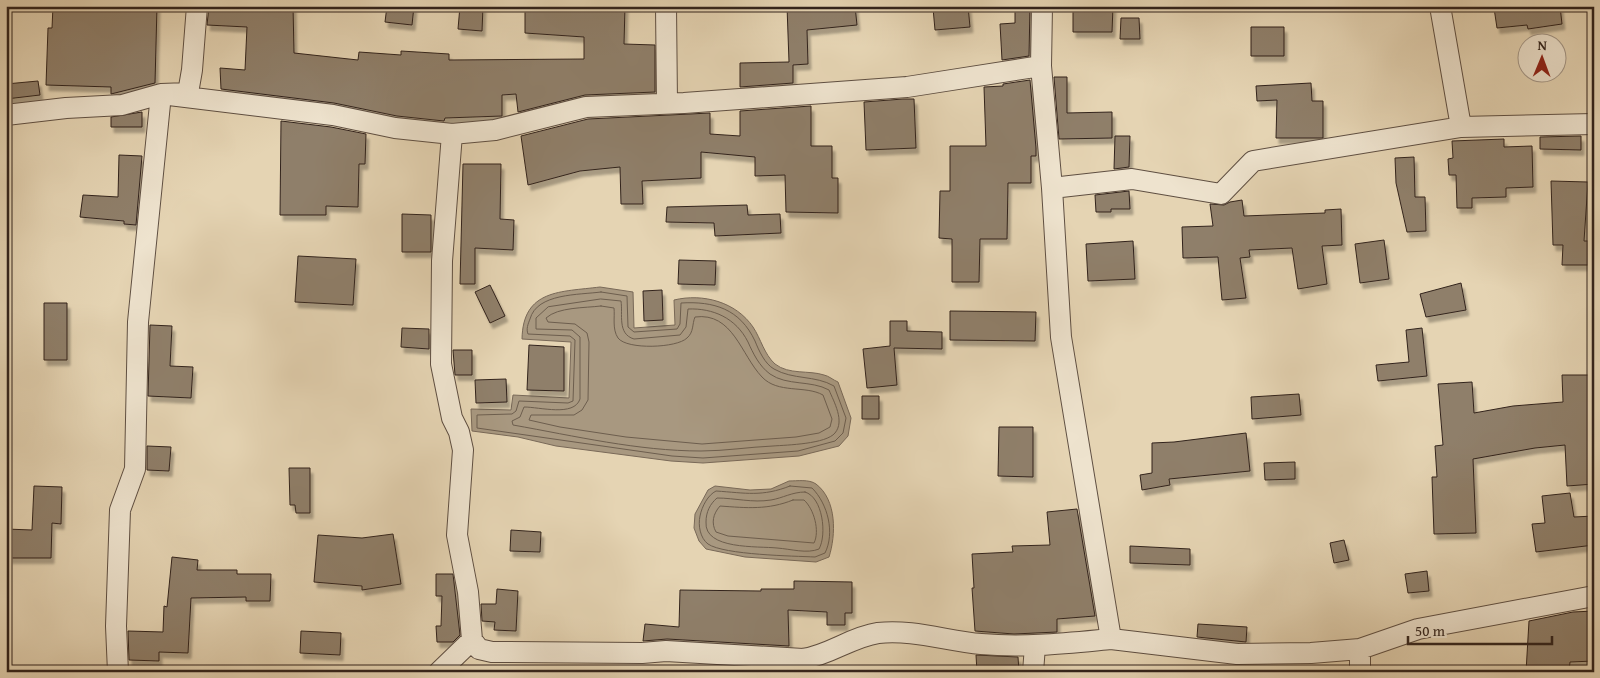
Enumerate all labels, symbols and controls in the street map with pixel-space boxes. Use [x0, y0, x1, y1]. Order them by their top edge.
north arrow [1518, 32, 1568, 82]
text: N [1537, 35, 1548, 55]
scale bar [1408, 613, 1551, 645]
text: 50 m [1415, 620, 1446, 641]

